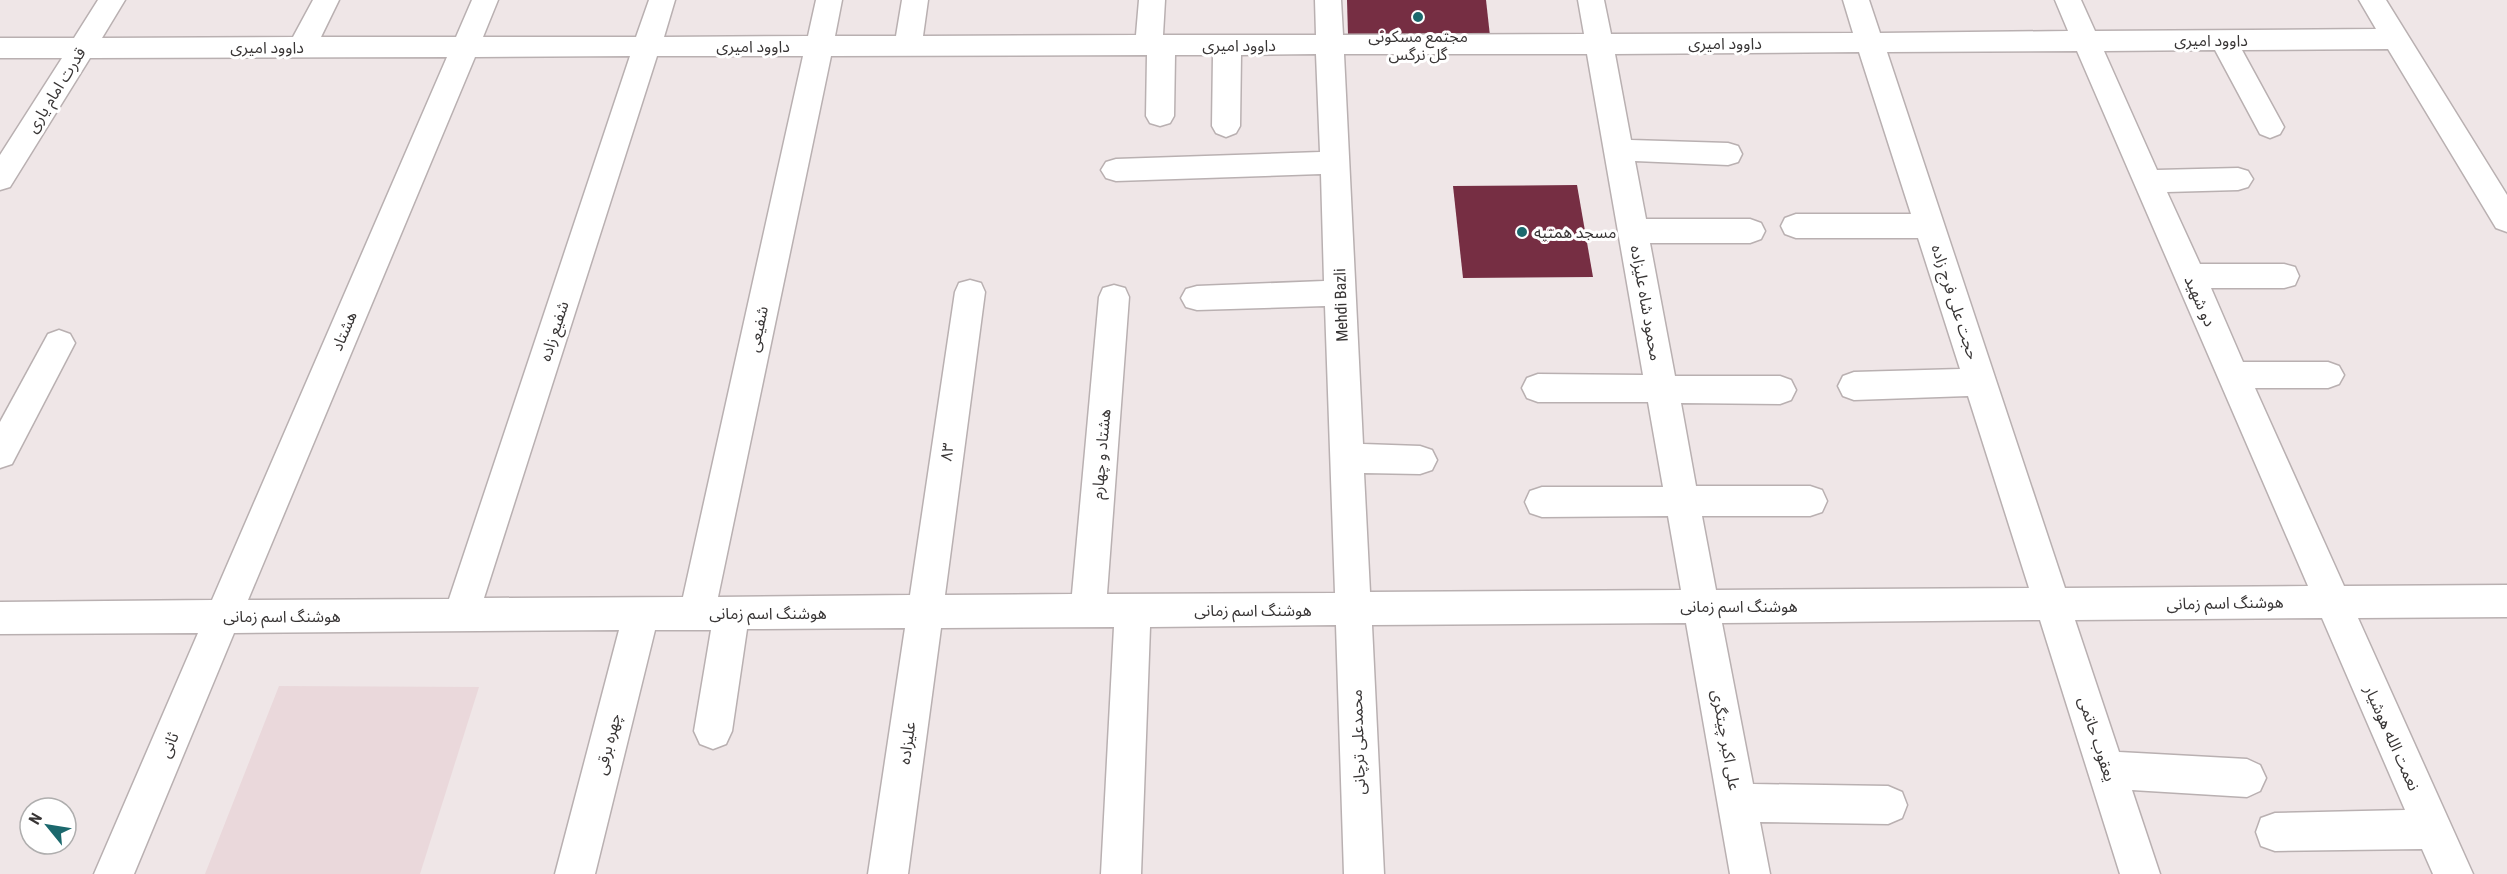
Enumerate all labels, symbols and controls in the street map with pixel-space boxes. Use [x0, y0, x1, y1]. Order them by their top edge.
marker: مجتمع مسکونی گل نرگس [1411, 10, 1425, 24]
place label: مجتمع مسکونی گل نرگس [1368, 27, 1468, 64]
street label: داوود امیری [2174, 31, 2248, 50]
street label: داوود امیری [1688, 34, 1762, 53]
street label: داوود امیری [1202, 36, 1276, 55]
street label: داوود امیری [716, 37, 790, 56]
street label: داوود امیری [230, 38, 304, 57]
street label: قدرت امام یاری [22, 44, 92, 138]
place label: مسجد همتیه [1534, 223, 1617, 242]
marker: مسجد همتیه [1515, 225, 1529, 239]
street label: حجت علی فرج زاده [1925, 242, 1983, 363]
street label: محمود شاه علیزاده [1627, 244, 1665, 362]
street label: Mehdi Bazli [1330, 268, 1352, 342]
street label: دو شهید [2180, 273, 2220, 329]
street label: شفیع زاده [535, 299, 575, 364]
street label: شفیعی [744, 304, 772, 354]
street label: هشتاد [327, 308, 361, 354]
street label: هشتاد و چهارم [1088, 408, 1117, 500]
street label: ۸۳ [936, 442, 958, 462]
street label: هوشنگ اسم زمانی [2166, 592, 2284, 617]
street label: هوشنگ اسم زمانی [1680, 597, 1798, 619]
street label: هوشنگ اسم زمانی [1194, 601, 1312, 623]
street label: هوشنگ اسم زمانی [709, 604, 827, 626]
street label: هوشنگ اسم زمانی [223, 607, 341, 629]
street label: نعمت الله هوشیار [2360, 682, 2424, 794]
street label: علی اکبر چیتگری [1707, 688, 1744, 792]
street label: محمدعلی ترچانی [1347, 689, 1370, 795]
street label: یعقوب حاتمی [2074, 694, 2120, 784]
street label: چهره برقی [591, 711, 626, 777]
street label: علیزاده [895, 721, 919, 765]
street label: ثانی [155, 729, 183, 760]
north arrow [18, 796, 78, 856]
text: N [25, 810, 46, 828]

